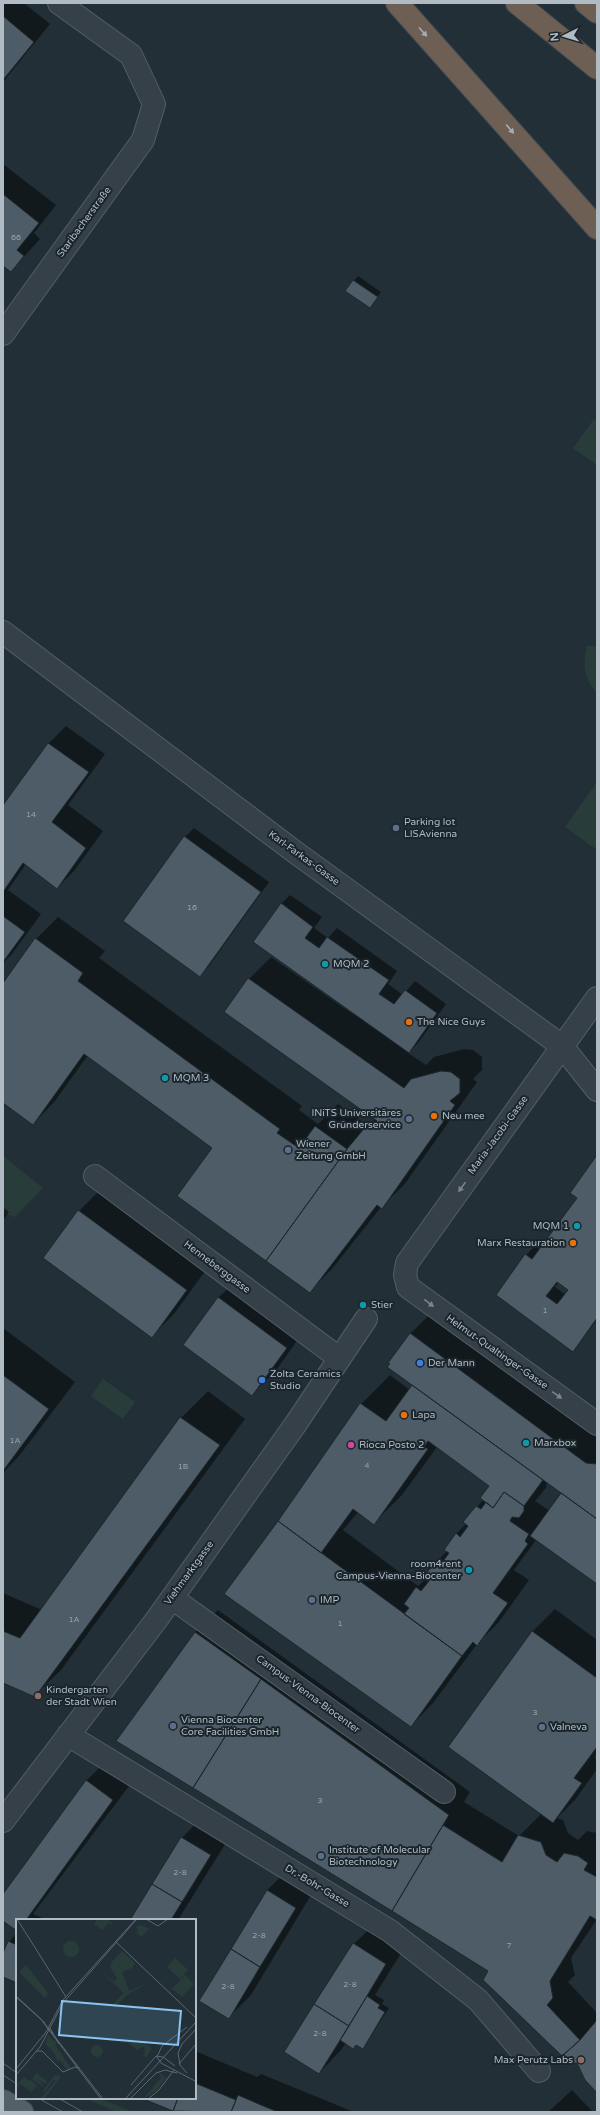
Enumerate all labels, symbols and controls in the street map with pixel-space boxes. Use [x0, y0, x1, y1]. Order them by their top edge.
north arrow [544, 16, 584, 56]
one-way arrow [418, 27, 428, 37]
text: N [548, 32, 561, 42]
one-way arrow [505, 123, 514, 134]
street label: Staribacherstraße [54, 184, 114, 260]
house number: 66 [11, 233, 21, 242]
house number: 14 [26, 810, 36, 819]
place label: Parking lot LISAvienna [404, 816, 457, 840]
marker: Parking lot LISAvienna [391, 823, 401, 833]
street label: Karl-Farkas-Gasse [266, 828, 342, 888]
house number: 16 [187, 903, 197, 912]
place label: MQM 2 [333, 958, 369, 970]
marker: MQM 2 [320, 959, 330, 969]
place label: The Nice Guys [417, 1016, 485, 1028]
marker: The Nice Guys [404, 1017, 414, 1027]
place label: MQM 3 [173, 1072, 209, 1084]
marker: MQM 3 [160, 1073, 170, 1083]
street label: Maria-Jacobi-Gasse [465, 1093, 531, 1177]
place label: INiTS Universitäres Gründerservice [311, 1107, 401, 1131]
place label: Neu mee [442, 1110, 485, 1122]
marker: Neu mee [429, 1111, 439, 1121]
marker: INiTS Universitäres Gründerservice [404, 1114, 414, 1124]
place label: Wiener Zeitung GmbH [296, 1138, 366, 1162]
marker: Wiener Zeitung GmbH [283, 1145, 293, 1155]
one-way arrow [458, 1181, 466, 1192]
place label: MQM 1 [533, 1220, 569, 1232]
marker: MQM 1 [572, 1221, 582, 1231]
place label: Marx Restauration [477, 1237, 565, 1249]
street label: Henneberggasse [181, 1238, 253, 1296]
marker: Marx Restauration [568, 1238, 578, 1248]
place label: Stier [371, 1299, 393, 1311]
one-way arrow [423, 1299, 434, 1308]
marker: Stier [358, 1300, 368, 1310]
house number: 1 [542, 1306, 548, 1315]
street label: Helmut-Qualtinger-Gasse [444, 1312, 551, 1392]
place label: Der Mann [428, 1357, 475, 1369]
marker: Der Mann [415, 1358, 425, 1368]
place label: Zolta Ceramics Studio [270, 1368, 341, 1392]
marker: Zolta Ceramics Studio [257, 1375, 267, 1385]
one-way arrow [552, 1391, 562, 1399]
place label: Lapa [412, 1409, 435, 1421]
marker: Lapa [399, 1410, 409, 1420]
house number: 1A [10, 1436, 21, 1445]
place label: Marxbox [534, 1437, 576, 1449]
marker: Marxbox [521, 1438, 531, 1448]
place label: Rioca Posto 2 [359, 1439, 424, 1451]
marker: Rioca Posto 2 [346, 1440, 356, 1450]
house number: 4 [364, 1461, 370, 1470]
house number: 1B [178, 1462, 189, 1471]
street label: Viehmarktgasse [162, 1538, 216, 1607]
place label: room4rent Campus-Vienna-Biocenter [336, 1558, 461, 1582]
marker: room4rent Campus-Vienna-Biocenter [464, 1565, 474, 1575]
place label: IMP [320, 1594, 340, 1606]
marker: IMP [307, 1595, 317, 1605]
house number: 1A [69, 1615, 80, 1624]
house number: 1 [337, 1619, 343, 1628]
street label: Campus-Vienna-Biocenter [254, 1652, 362, 1736]
place label: Kindergarten der Stadt Wien [46, 1684, 117, 1708]
marker: Kindergarten der Stadt Wien [33, 1691, 43, 1701]
house number: 3 [532, 1708, 538, 1717]
place label: Vienna Biocenter Core Facilities GmbH [181, 1714, 279, 1738]
marker: Vienna Biocenter Core Facilities GmbH [168, 1721, 178, 1731]
place label: Valneva [550, 1721, 587, 1733]
marker: Valneva [537, 1722, 547, 1732]
house number: 3 [317, 1796, 323, 1805]
place label: Institute of Molecular Biotechnology [329, 1844, 431, 1868]
marker: Institute of Molecular Biotechnology [316, 1851, 326, 1861]
street label: Dr.-Bohr-Gasse [283, 1862, 352, 1910]
house number: 2-8 [173, 1868, 187, 1877]
inset map [16, 1919, 196, 2099]
house number: 2-8 [252, 1931, 266, 1940]
house number: 7 [506, 1941, 512, 1950]
house number: 2-8 [343, 1980, 357, 1989]
house number: 2-8 [221, 1982, 235, 1991]
house number: 2-8 [313, 2029, 327, 2038]
place label: Max Perutz Labs [494, 2054, 573, 2066]
marker: Max Perutz Labs [576, 2055, 586, 2065]

